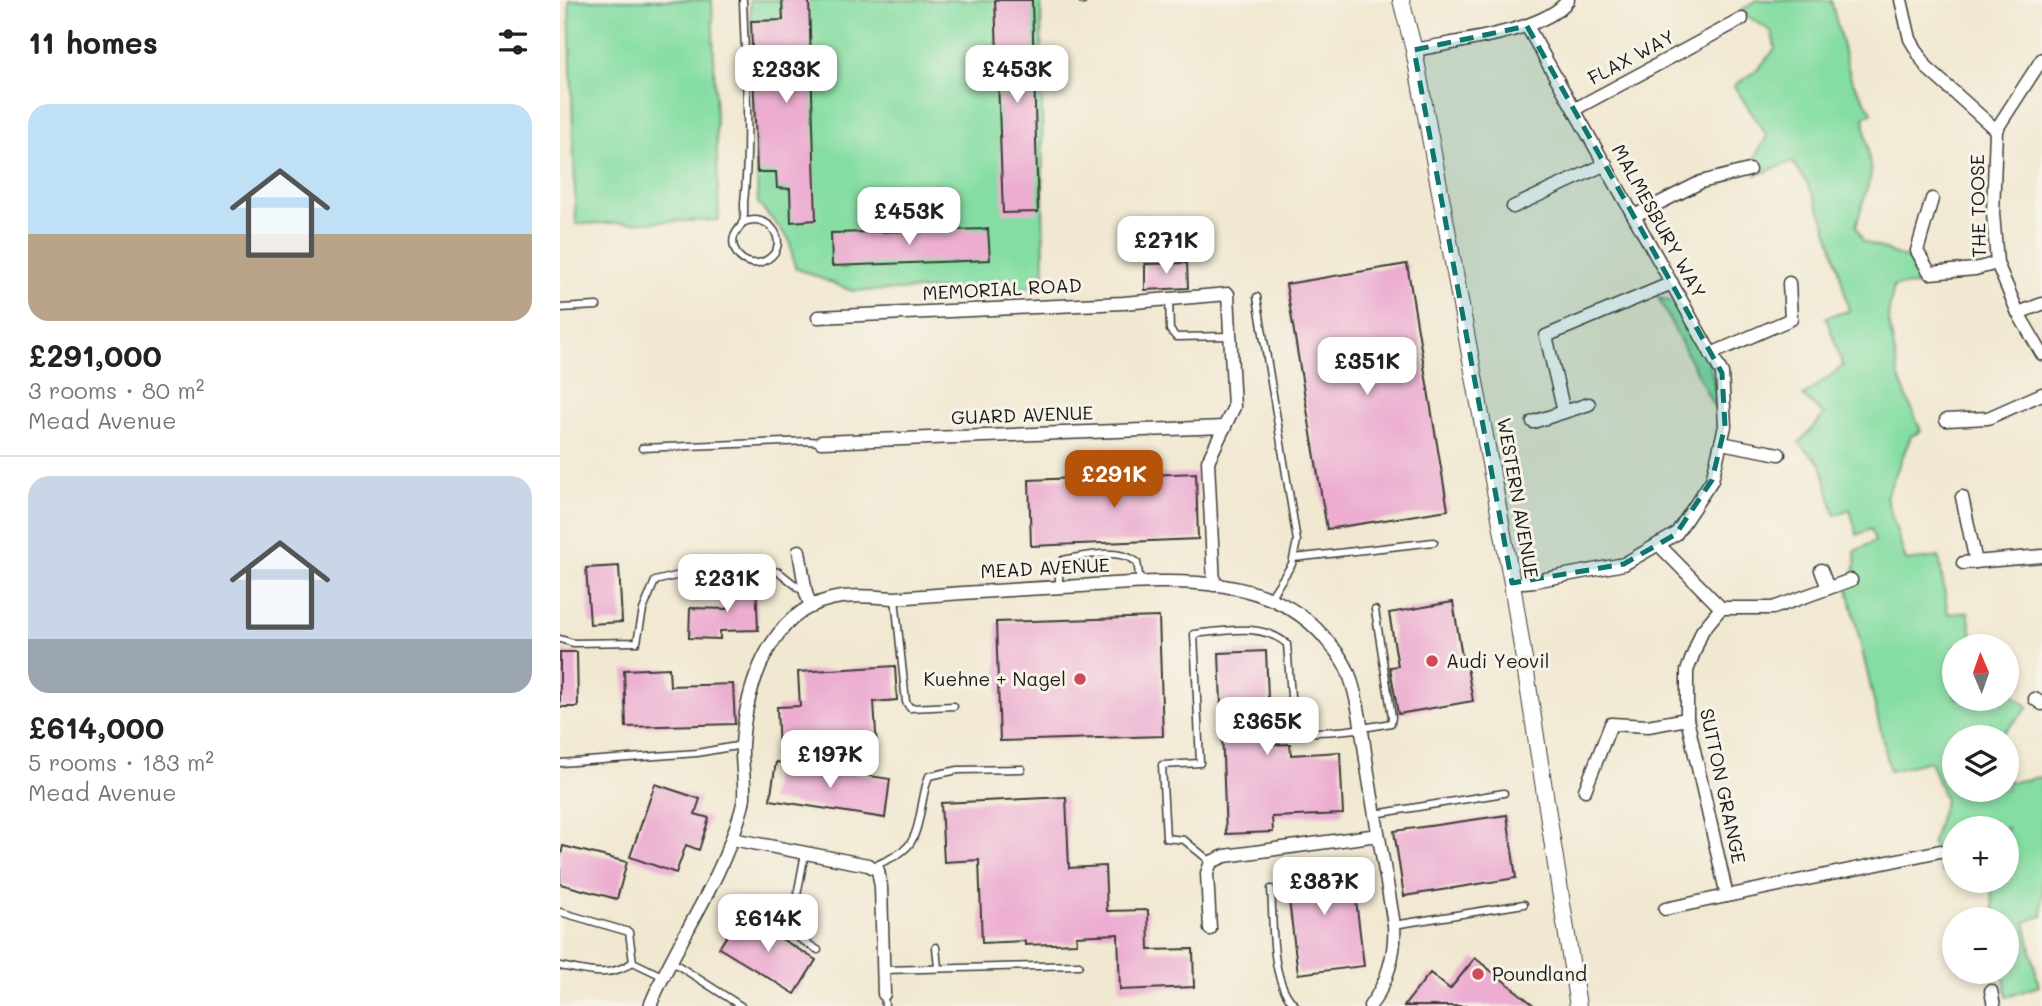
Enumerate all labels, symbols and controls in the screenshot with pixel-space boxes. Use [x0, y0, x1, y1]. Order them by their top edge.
text: 11 homes [28, 22, 158, 62]
icon: filters [494, 23, 532, 61]
street label: FLAX WAY [1583, 23, 1678, 90]
pin: £233K [737, 46, 835, 105]
pin: £453K [968, 46, 1066, 105]
text: £233K [751, 53, 821, 83]
text: £453K [981, 53, 1053, 83]
street label: MALMESBURY WAY [1607, 139, 1712, 302]
icon: home [217, 150, 343, 276]
street label: THE TOOSE [1964, 154, 1991, 258]
pin: £453K [860, 188, 958, 247]
text: £453K [873, 195, 945, 225]
pin: £271K [1117, 216, 1215, 276]
text: £271K [1133, 224, 1199, 254]
street label: MEMORIAL ROAD [922, 272, 1082, 305]
text: £291,000 [28, 335, 162, 375]
pin: £351K [1318, 338, 1416, 397]
text: £351K [1334, 345, 1400, 375]
text: 3 rooms · 80 m² [28, 375, 204, 405]
street label: GUARD AVENUE [950, 400, 1094, 429]
text: Mead Avenue [28, 405, 176, 435]
street label: WESTERN AVENUE [1492, 415, 1545, 580]
pin: £291K [1065, 450, 1163, 510]
text: £291K [1081, 458, 1147, 488]
icon: home [217, 522, 343, 648]
street label: MEAD AVENUE [980, 552, 1110, 583]
pin: £231K [678, 554, 776, 614]
text: £231K [694, 562, 760, 592]
north arrow [1942, 634, 2020, 710]
map controls [1942, 634, 2019, 984]
place label: Audi Yeovil [1446, 648, 1550, 673]
marker: Audi Yeovil [1424, 653, 1440, 669]
place label: Kuehne + Nagel [923, 666, 1066, 691]
marker: Kuehne + Nagel [1072, 671, 1088, 687]
pin: £365K [1218, 698, 1316, 757]
text: £365K [1232, 705, 1302, 735]
street label: SUTTON GRANGE [1695, 706, 1752, 866]
text: £614,000 [28, 707, 164, 747]
button: layers [1942, 725, 2019, 802]
pin: £197K [781, 730, 879, 790]
text: £197K [797, 738, 863, 768]
text: 5 rooms · 183 m² [28, 747, 214, 777]
text: Mead Avenue [28, 777, 176, 807]
button: + [1942, 816, 2019, 893]
pin: £387K [1275, 858, 1373, 917]
text: £387K [1289, 865, 1359, 895]
pin: £614K [719, 894, 817, 954]
text: £614K [734, 902, 802, 932]
button: − [1942, 907, 2019, 984]
place label: Poundland [1492, 961, 1587, 986]
marker: Poundland [1470, 966, 1486, 982]

